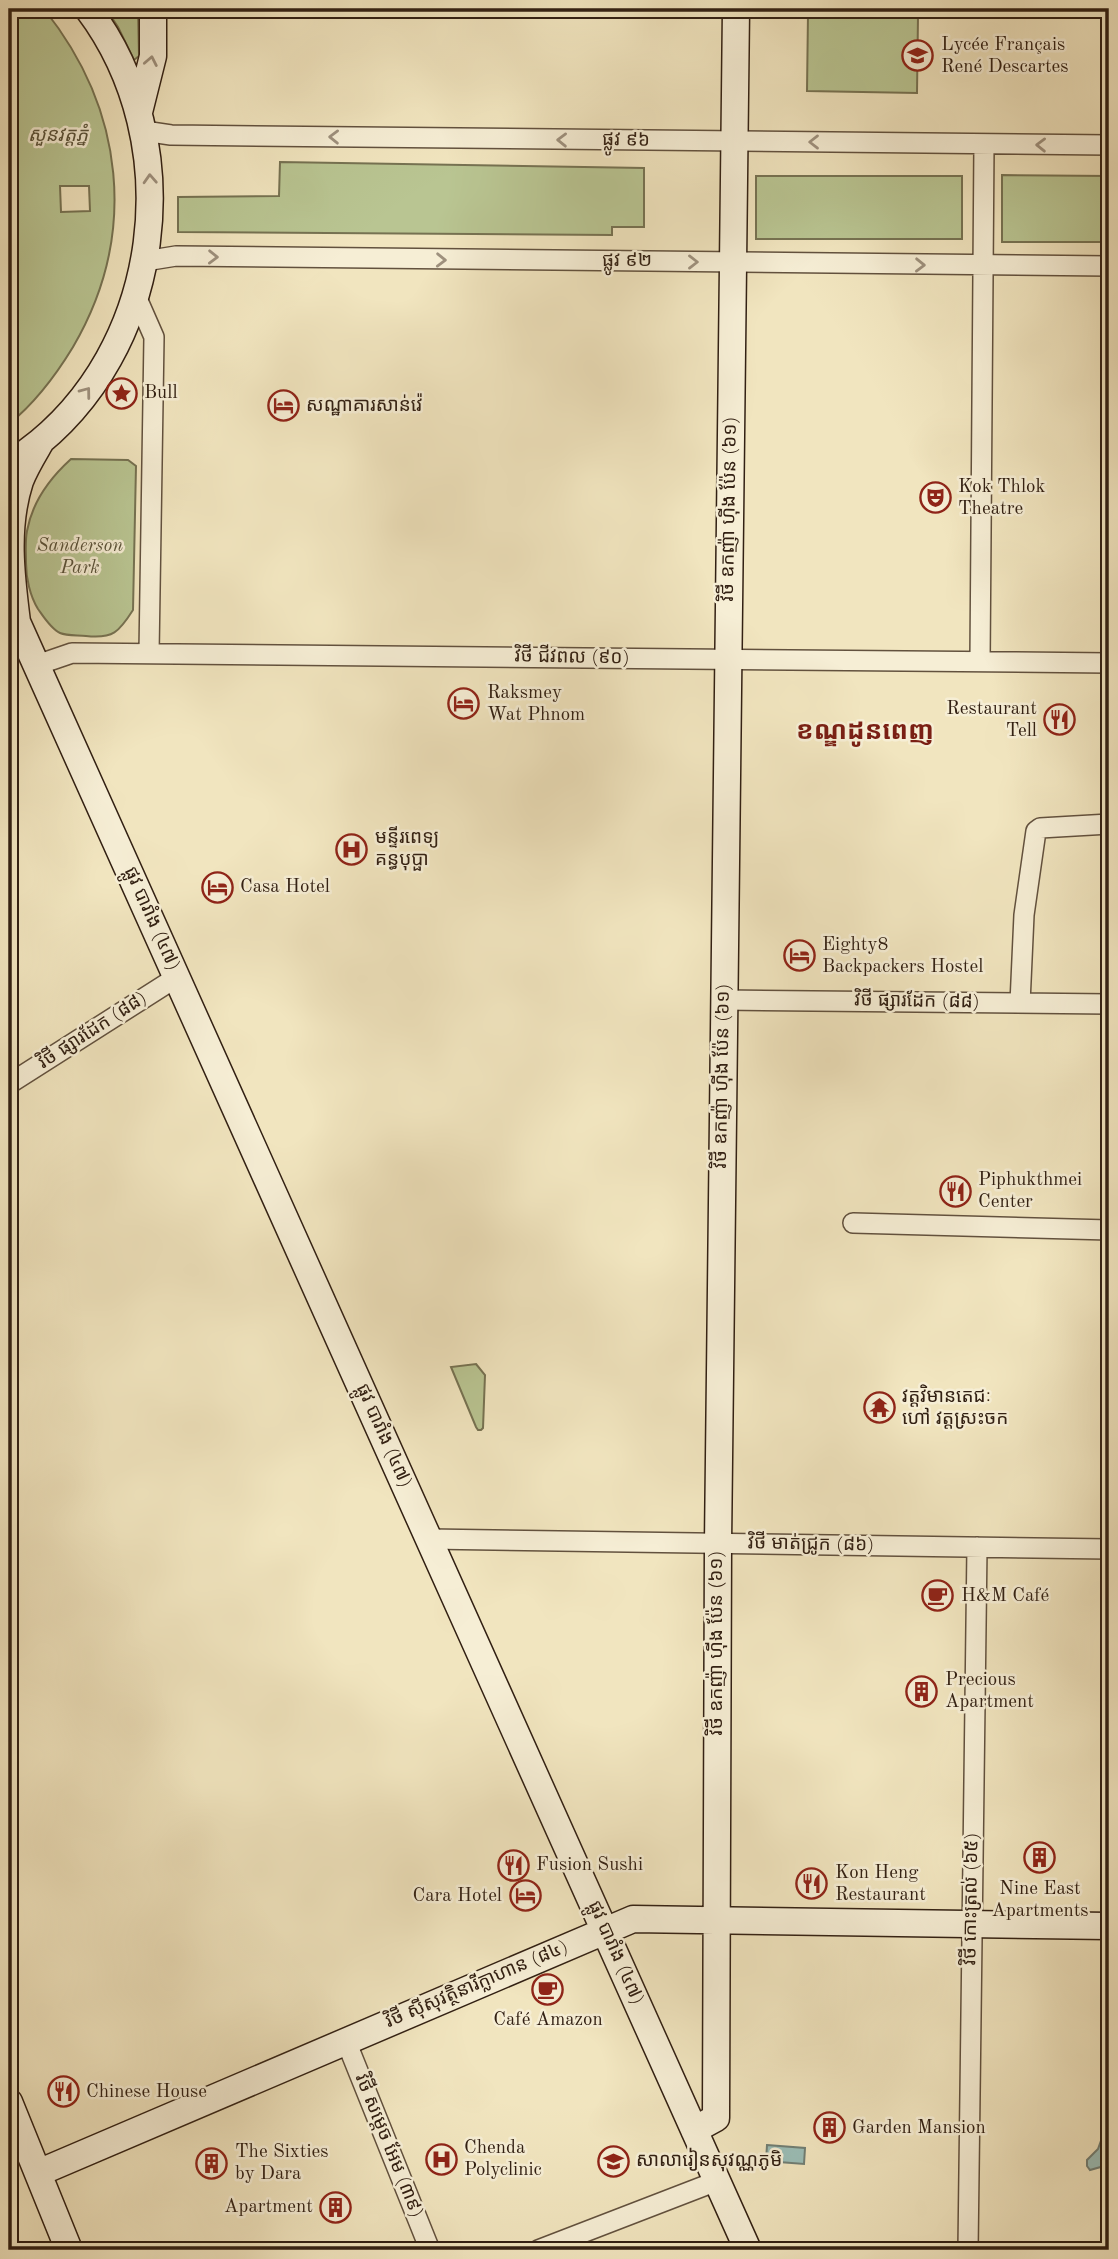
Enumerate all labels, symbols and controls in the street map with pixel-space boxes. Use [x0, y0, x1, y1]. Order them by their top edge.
place label: Lycée Français René Descartes [941, 36, 1069, 77]
school or university icon: Lycée Français René Descartes [901, 39, 935, 73]
one-way arrow [143, 55, 158, 67]
park label: សួនវត្ដភ្នំ [28, 123, 89, 146]
one-way arrow [328, 129, 339, 145]
street label: ផ្លូវ ៩៦ [602, 131, 650, 157]
one-way arrow [556, 132, 566, 148]
one-way arrow [808, 135, 819, 150]
one-way arrow [1035, 137, 1046, 152]
one-way arrow [142, 173, 157, 184]
one-way arrow [208, 249, 219, 265]
one-way arrow [436, 252, 446, 268]
street label: ផ្លូវ ៩២ [602, 252, 652, 276]
one-way arrow [688, 254, 698, 270]
one-way arrow [915, 257, 926, 273]
place icon: Bull [104, 376, 138, 410]
place label: Bull [144, 384, 178, 403]
one-way arrow [77, 387, 90, 400]
hotel icon: សណ្ឋាគារសាន់វ៉េ [266, 389, 300, 423]
place label: សណ្ឋាគារសាន់វ៉េ [306, 393, 423, 416]
street label: វិថី ឧកញ៉ា ហ៊ីង ប៉ែន (៦១) [715, 416, 743, 602]
place label: Kok Thlok Theatre [958, 478, 1045, 519]
theatre icon: Kok Thlok Theatre [918, 481, 952, 515]
park label: Sanderson Park [37, 537, 123, 578]
street label: វិថី ជីវពល (៩០) [514, 644, 630, 669]
place label: Raksmey Wat Phnom [487, 684, 585, 725]
hotel icon: Raksmey Wat Phnom [447, 687, 481, 721]
place label: Restaurant Tell [946, 700, 1037, 741]
restaurant icon: Restaurant Tell [1043, 703, 1077, 737]
district label: ខណ្ឌដូនពេញ [796, 719, 934, 747]
place label: មន្ទីរពេទ្យ គន្ធបុប្ផា [375, 826, 439, 871]
hospital icon: មន្ទីរពេទ្យ គន្ធបុប្ផា [335, 832, 369, 866]
street label: ផ្លូវ បារាំង (៤៧) [115, 863, 185, 976]
hotel icon: Casa Hotel [200, 870, 234, 904]
place label: Casa Hotel [240, 878, 330, 897]
place label: Eighty8 Backpackers Hostel [822, 936, 983, 977]
hotel icon: Eighty8 Backpackers Hostel [782, 939, 816, 973]
street label: វិថី ឧកញ៉ា ហ៊ីង ប៉ែន (៦១) [708, 983, 736, 1169]
street label: វិថី ផ្សារដែក (៨៨) [33, 986, 151, 1073]
street label: វិថី ផ្សារដែក (៨៨) [854, 988, 980, 1013]
place label: Piphukthmei Center [978, 1171, 1082, 1212]
restaurant icon: Piphukthmei Center [938, 1174, 972, 1208]
street label: ផ្លូវ បារាំង (៤៧) [347, 1380, 417, 1493]
place label: វត្តវិមានតេជៈ ហៅ វត្តស្រះចក [902, 1384, 1008, 1429]
temple icon: វត្តវិមានតេជៈ ហៅ វត្តស្រះចក [862, 1391, 896, 1425]
street label: វិថី មាត់ជ្រូក (៨៦) [747, 1531, 874, 1556]
street label: វិថី ឧកញ៉ា ហ៊ីង ប៉ែន (៦១) [704, 1551, 728, 1736]
cafe icon: H&M Café [921, 1579, 955, 1613]
place label: H&M Café [961, 1587, 1049, 1606]
place label: Precious Apartment [945, 1671, 1034, 1712]
building icon: Precious Apartment [905, 1674, 939, 1708]
street label: វិថី កោះត្រល់ (៦៥) [958, 1832, 983, 1966]
building icon: Nine East Apartments [1023, 1841, 1057, 1875]
restaurant icon: Fusion Sushi [496, 1848, 530, 1882]
place label: Fusion Sushi [536, 1856, 643, 1875]
place label: Kon Heng Restaurant [835, 1864, 926, 1905]
restaurant icon: Kon Heng Restaurant [795, 1867, 829, 1901]
hotel icon: Cara Hotel [508, 1879, 542, 1913]
place label: Nine East Apartments [991, 1880, 1089, 1921]
place label: Cara Hotel [412, 1887, 502, 1906]
street label: ផ្លូវ បារាំង (៤៧) [579, 1897, 649, 2010]
street label: វិថី ស៊ីសុវត្ថិនារីក្លាហាន (៨៤) [381, 1934, 572, 2034]
cafe icon: Café Amazon [531, 1972, 565, 2006]
place label: Café Amazon [493, 2011, 603, 2030]
street label: វិថី សម្តេច អែម (៣៩) [350, 2070, 429, 2221]
restaurant icon: Chinese House [46, 2075, 80, 2109]
place label: Chinese House [86, 2083, 207, 2102]
building icon: Garden Mansion [812, 2111, 846, 2145]
place label: Garden Mansion [852, 2119, 986, 2138]
place label: Chenda Polyclinic [464, 2139, 542, 2180]
hospital icon: Chenda Polyclinic [424, 2142, 458, 2176]
place label: The Sixties by Dara [235, 2143, 329, 2184]
school or university icon: សាលារៀនសុវណ្ណភូមិ [596, 2144, 630, 2178]
building icon: The Sixties by Dara [195, 2146, 229, 2180]
place label: សាលារៀនសុវណ្ណភូមិ [636, 2147, 782, 2172]
building icon: Apartment [319, 2190, 353, 2224]
place label: Apartment [224, 2198, 313, 2217]

